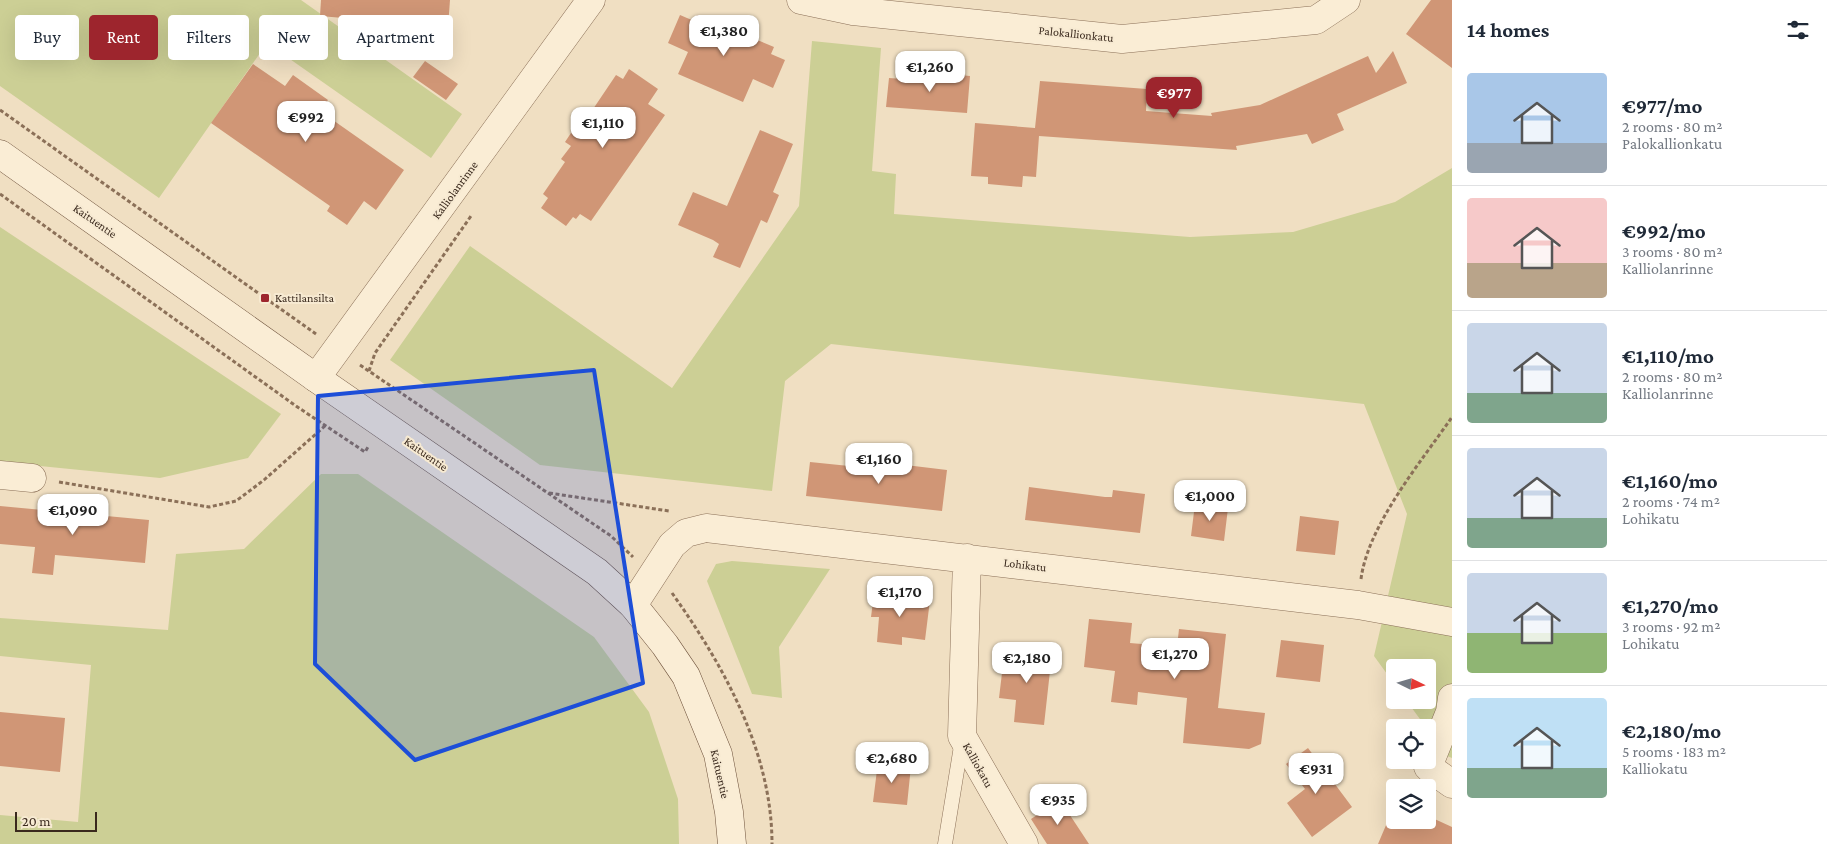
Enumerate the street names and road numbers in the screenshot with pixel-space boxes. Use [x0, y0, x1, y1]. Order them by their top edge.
street label: Palokallionkatu [1038, 23, 1115, 45]
street label: Kalliolanrinne [429, 158, 481, 222]
street label: Kaituentie [71, 201, 119, 241]
street label: Kaituentie [402, 434, 450, 474]
street label: Lohikatu [1003, 555, 1048, 575]
street label: Kalliokatu [960, 740, 996, 791]
street label: Kaituentie [708, 748, 732, 800]

